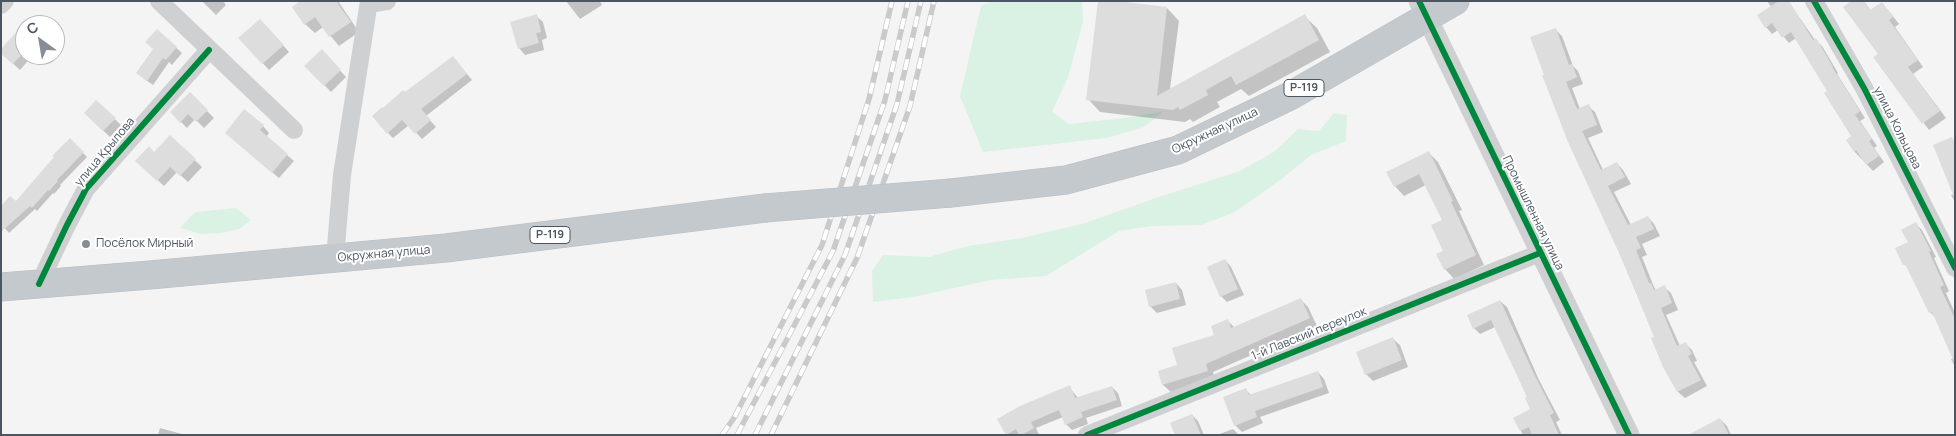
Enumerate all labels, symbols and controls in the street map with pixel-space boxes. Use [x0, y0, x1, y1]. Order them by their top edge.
north arrow [15, 15, 65, 65]
text: С [23, 17, 42, 39]
road number: Р-119 [1284, 80, 1324, 96]
street label: улица Кольцова [1870, 84, 1924, 172]
street label: Окружная улица [1170, 105, 1260, 157]
street label: улица Крылова [72, 115, 138, 189]
street label: Промышленная улица [1499, 153, 1567, 273]
road number: Р-119 [530, 226, 570, 244]
place label: Посёлок Мирный [96, 237, 193, 251]
marker: Посёлок Мирный [80, 238, 92, 250]
street label: Окружная улица [337, 243, 431, 265]
street label: 1-й Лавский переулок [1249, 304, 1369, 364]

